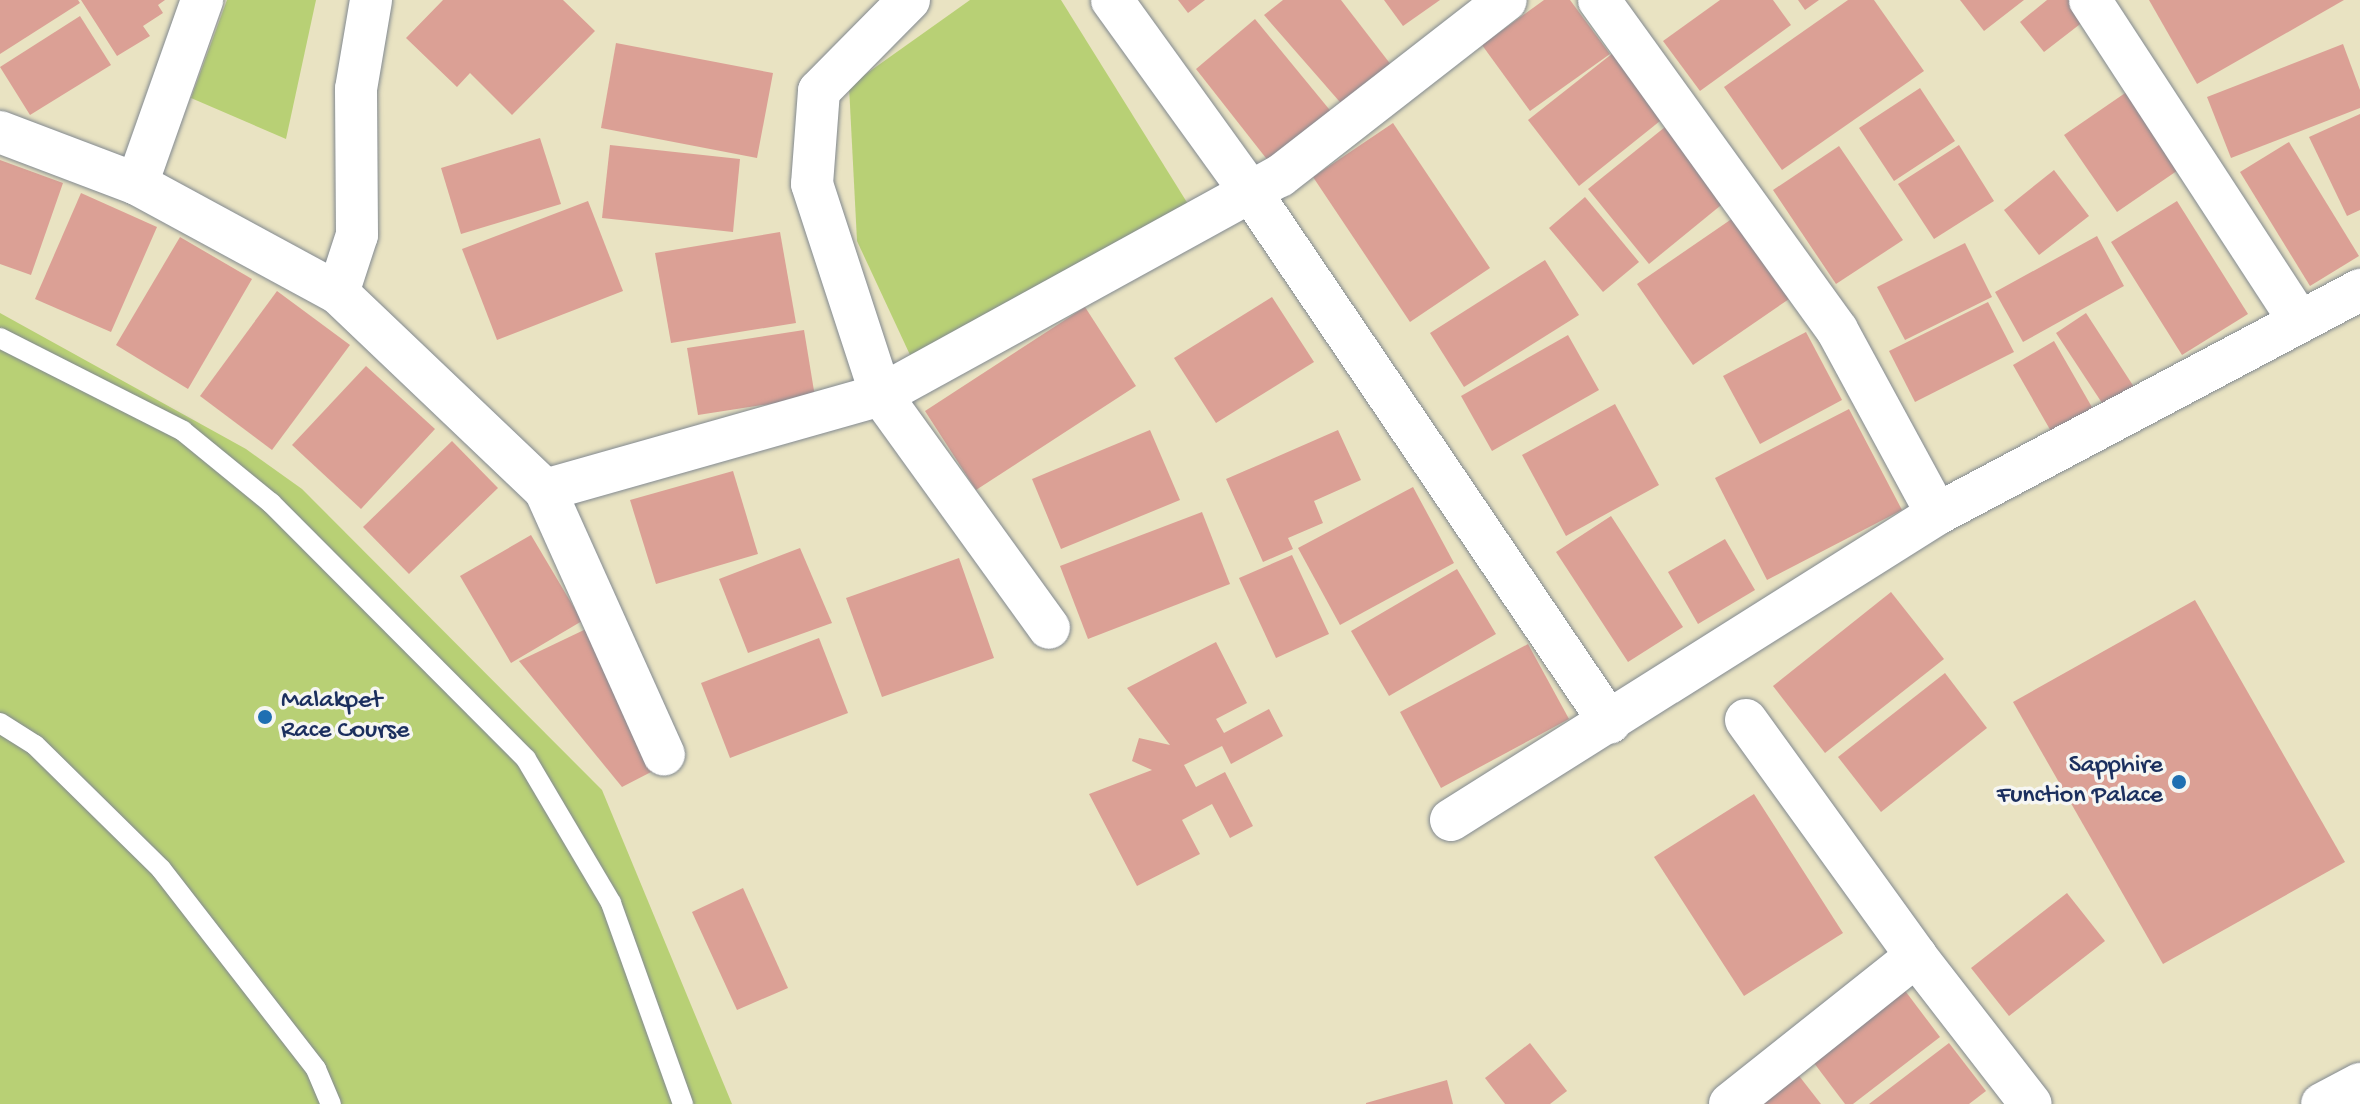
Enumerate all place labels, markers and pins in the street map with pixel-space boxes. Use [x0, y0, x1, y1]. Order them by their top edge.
place label: Malakpet Race Course [281, 686, 409, 748]
marker: Malakpet Race Course [256, 708, 274, 726]
place label: Sapphire Function Palace [1997, 751, 2163, 812]
marker: Sapphire Function Palace [2170, 773, 2188, 791]

